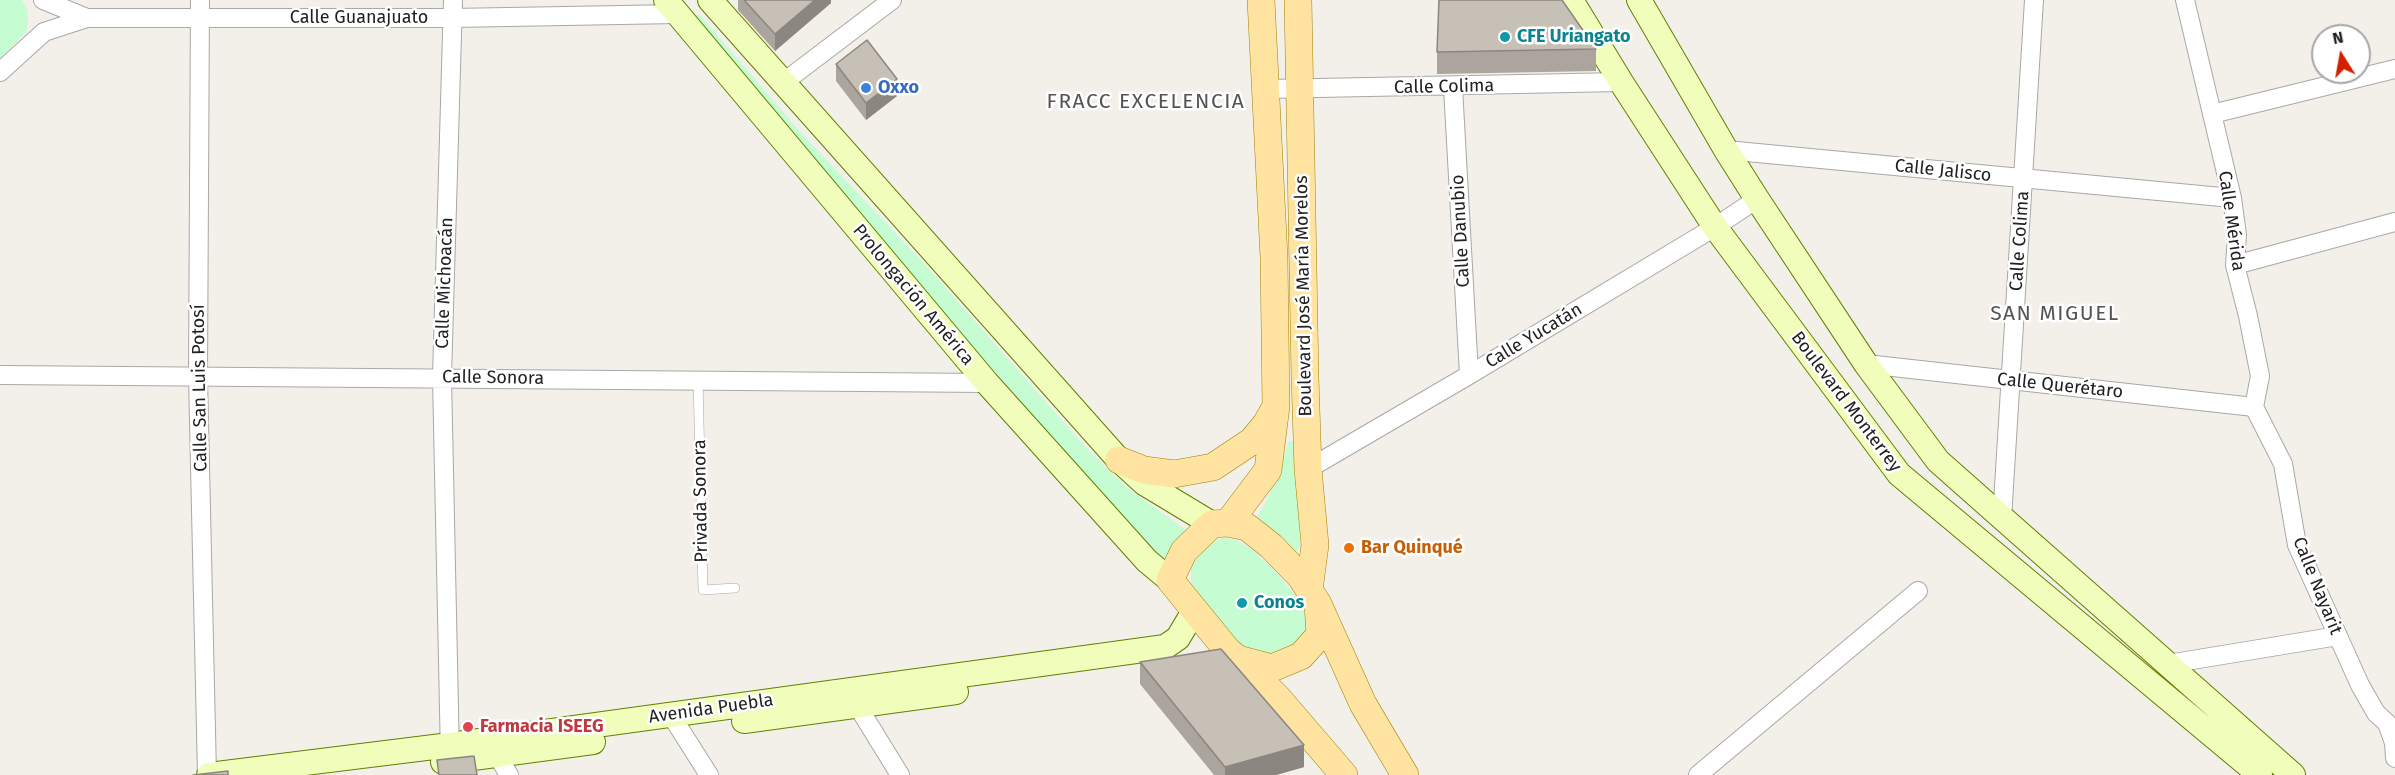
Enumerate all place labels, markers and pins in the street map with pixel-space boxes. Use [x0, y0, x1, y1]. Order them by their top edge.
place label: CFE Uriangato [1517, 26, 1631, 48]
marker: CFE Uriangato [1498, 30, 1512, 44]
place label: Oxxo [878, 77, 919, 99]
marker: Oxxo [859, 81, 873, 95]
place label: Bar Quinqué [1361, 537, 1463, 559]
marker: Bar Quinqué [1342, 541, 1356, 555]
place label: Conos [1254, 592, 1304, 614]
marker: Conos [1235, 596, 1249, 610]
place label: Farmacia ISEEG [480, 716, 604, 738]
marker: Farmacia ISEEG [461, 720, 475, 734]

